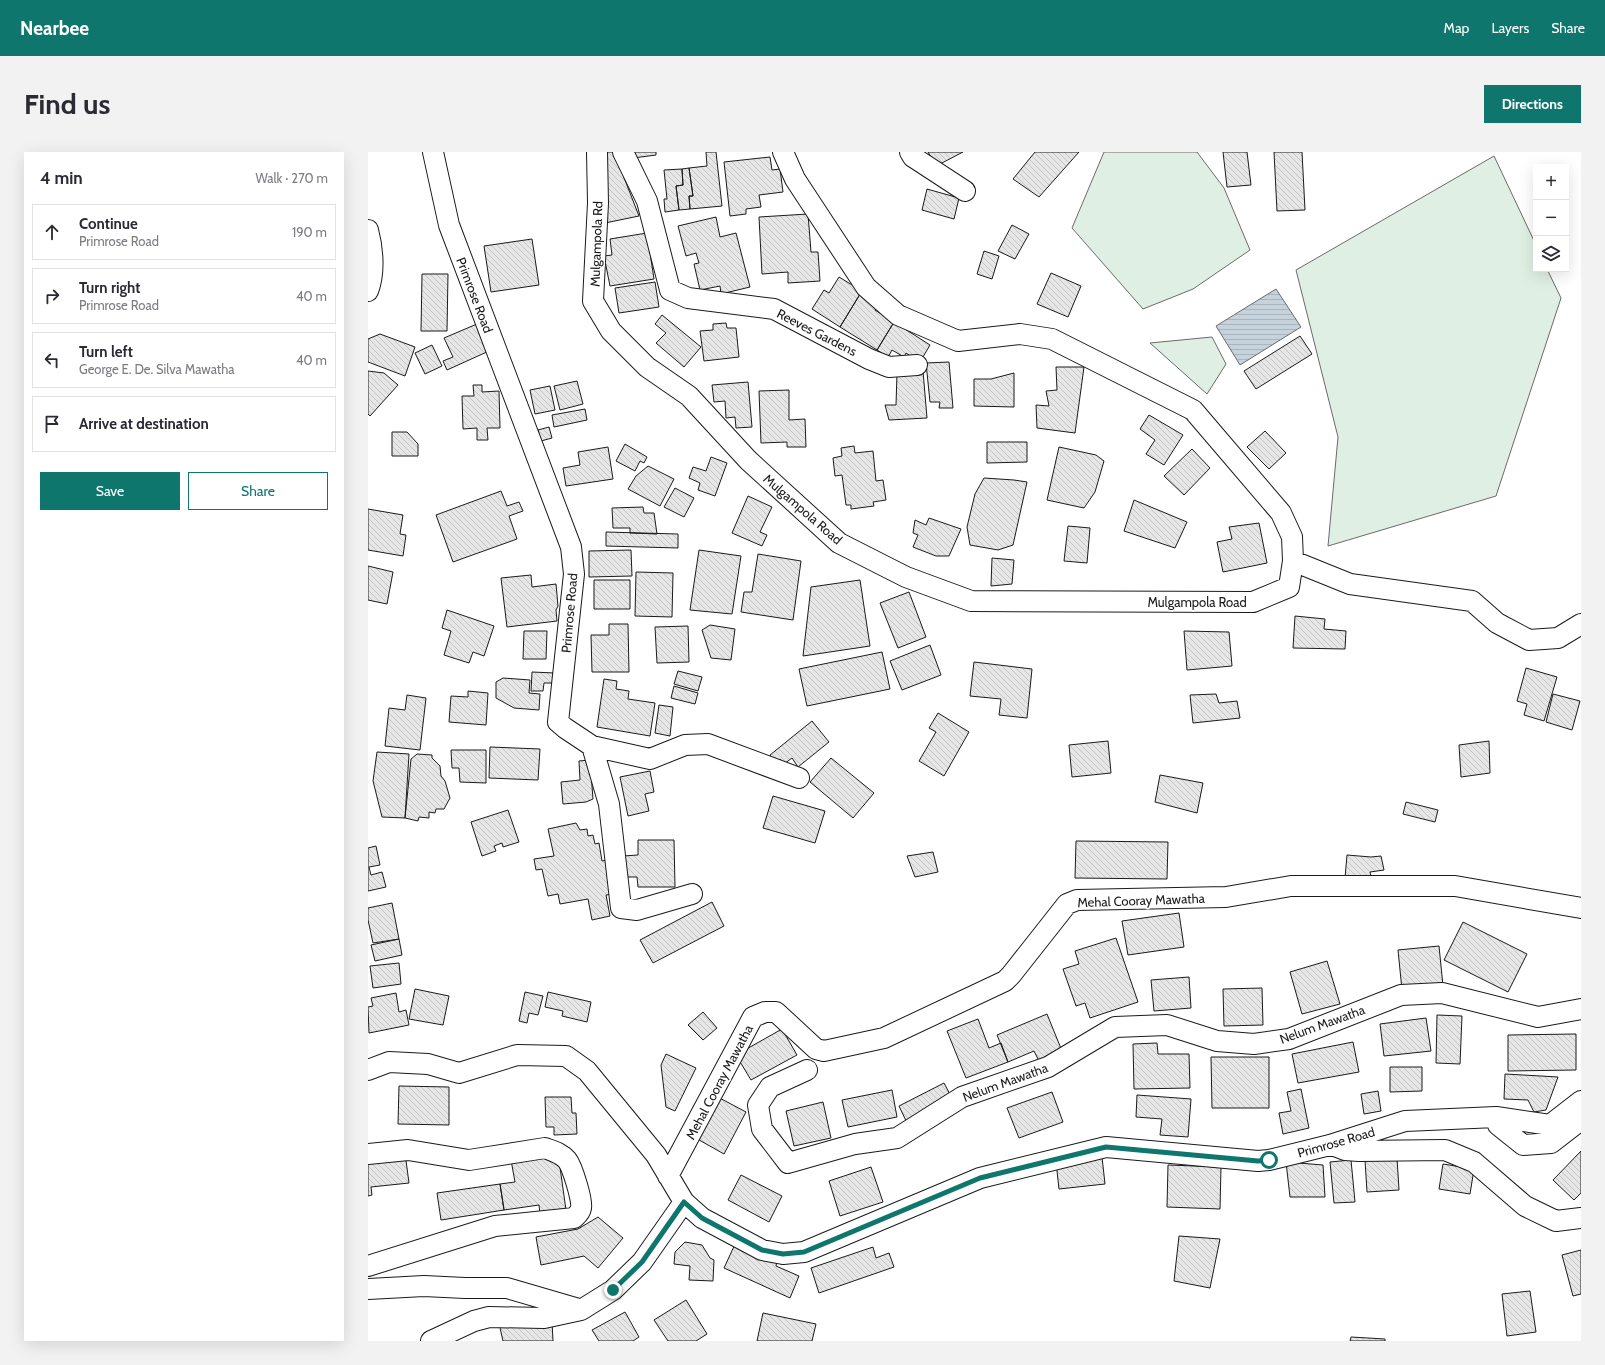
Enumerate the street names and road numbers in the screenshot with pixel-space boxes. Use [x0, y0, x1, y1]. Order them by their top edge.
street label: Mulgampola Rd [587, 201, 605, 287]
street label: Primrose Road [453, 255, 497, 335]
street label: Reeves Gardens [774, 305, 860, 359]
street label: Mulgampola Road [760, 470, 846, 548]
street label: Primrose Road [558, 573, 580, 653]
street label: Mulgampola Road [1147, 594, 1247, 610]
street label: Mehal Cooray Mawatha [1077, 890, 1206, 910]
street label: Nelum Mawatha [1277, 1001, 1368, 1047]
street label: Mehal Cooray Mawatha [682, 1021, 756, 1142]
street label: Nelum Mawatha [960, 1059, 1051, 1105]
street label: Primrose Road [1295, 1123, 1377, 1161]

